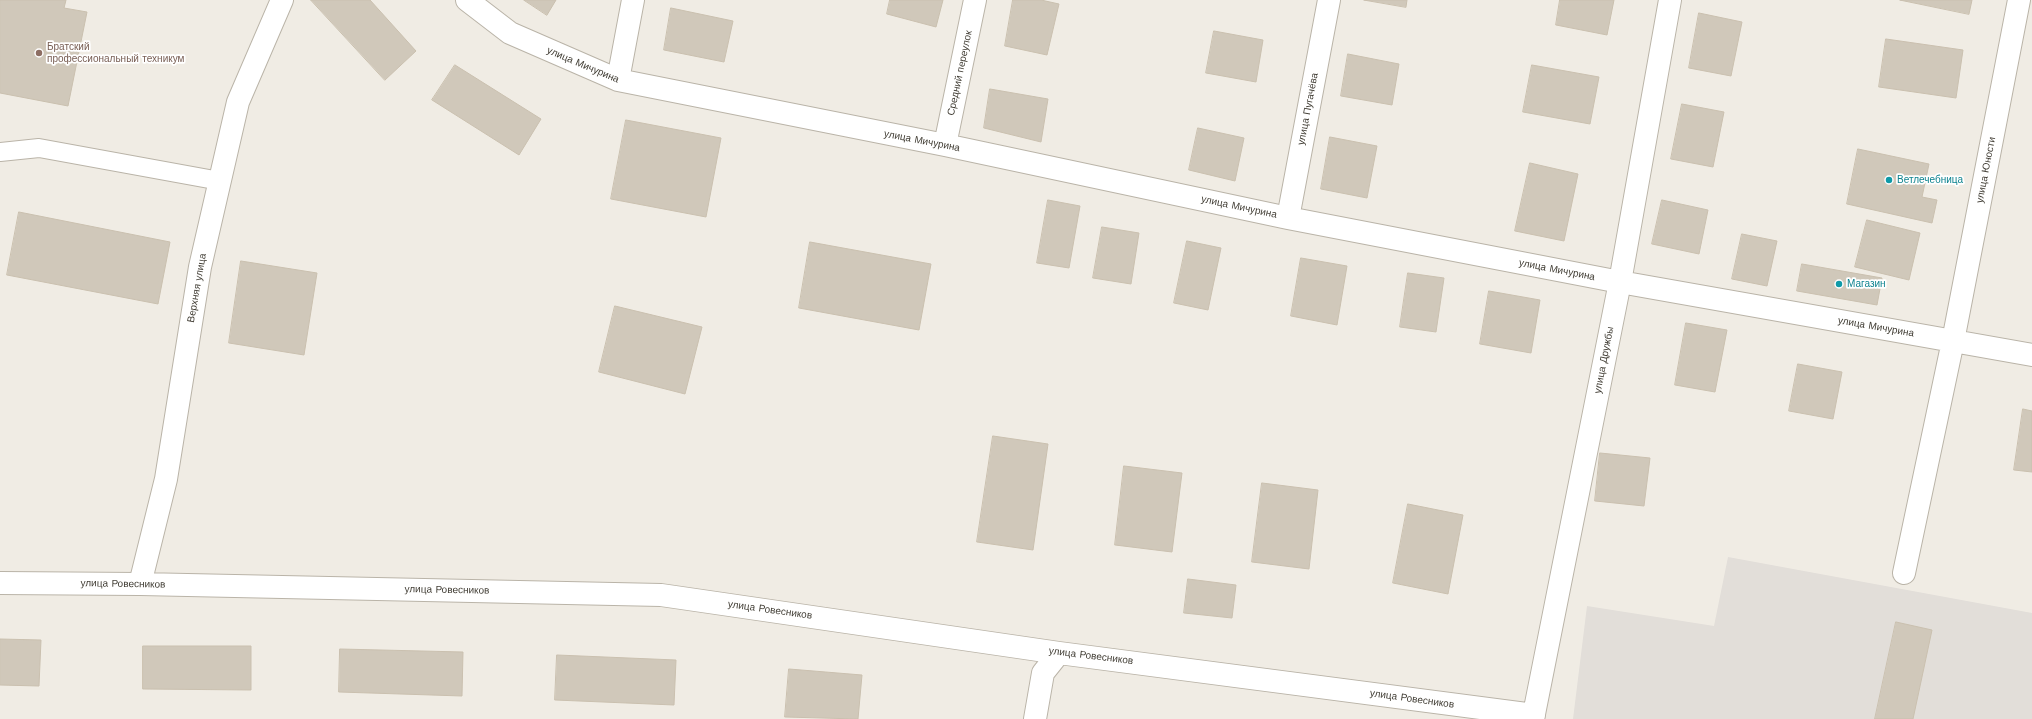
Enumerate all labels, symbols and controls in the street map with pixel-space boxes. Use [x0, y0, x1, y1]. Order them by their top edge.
street label: Средний переулок [945, 29, 975, 117]
place label: Братский профессиональный техникум [47, 41, 184, 64]
street label: улица Мичурина [545, 44, 621, 86]
marker: Братский профессиональный техникум [34, 48, 44, 58]
street label: улица Пугачёва [1295, 72, 1321, 146]
street label: улица Мичурина [883, 128, 961, 154]
street label: улица Юности [1974, 136, 1998, 204]
place label: Ветлечебница [1897, 174, 1963, 186]
marker: Ветлечебница [1884, 175, 1894, 185]
street label: улица Мичурина [1200, 193, 1278, 221]
street label: Верхняя улица [185, 253, 209, 323]
street label: улица Мичурина [1518, 257, 1596, 283]
place label: Магазин [1847, 278, 1886, 290]
marker: Магазин [1834, 279, 1844, 289]
street label: улица Мичурина [1837, 314, 1915, 340]
street label: улица Дружбы [1592, 326, 1616, 394]
street label: улица Ровесников [80, 577, 166, 591]
street label: улица Ровесников [404, 583, 490, 597]
street label: улица Ровесников [727, 598, 813, 622]
street label: улица Ровесников [1048, 645, 1134, 667]
street label: улица Ровесников [1369, 687, 1455, 711]

